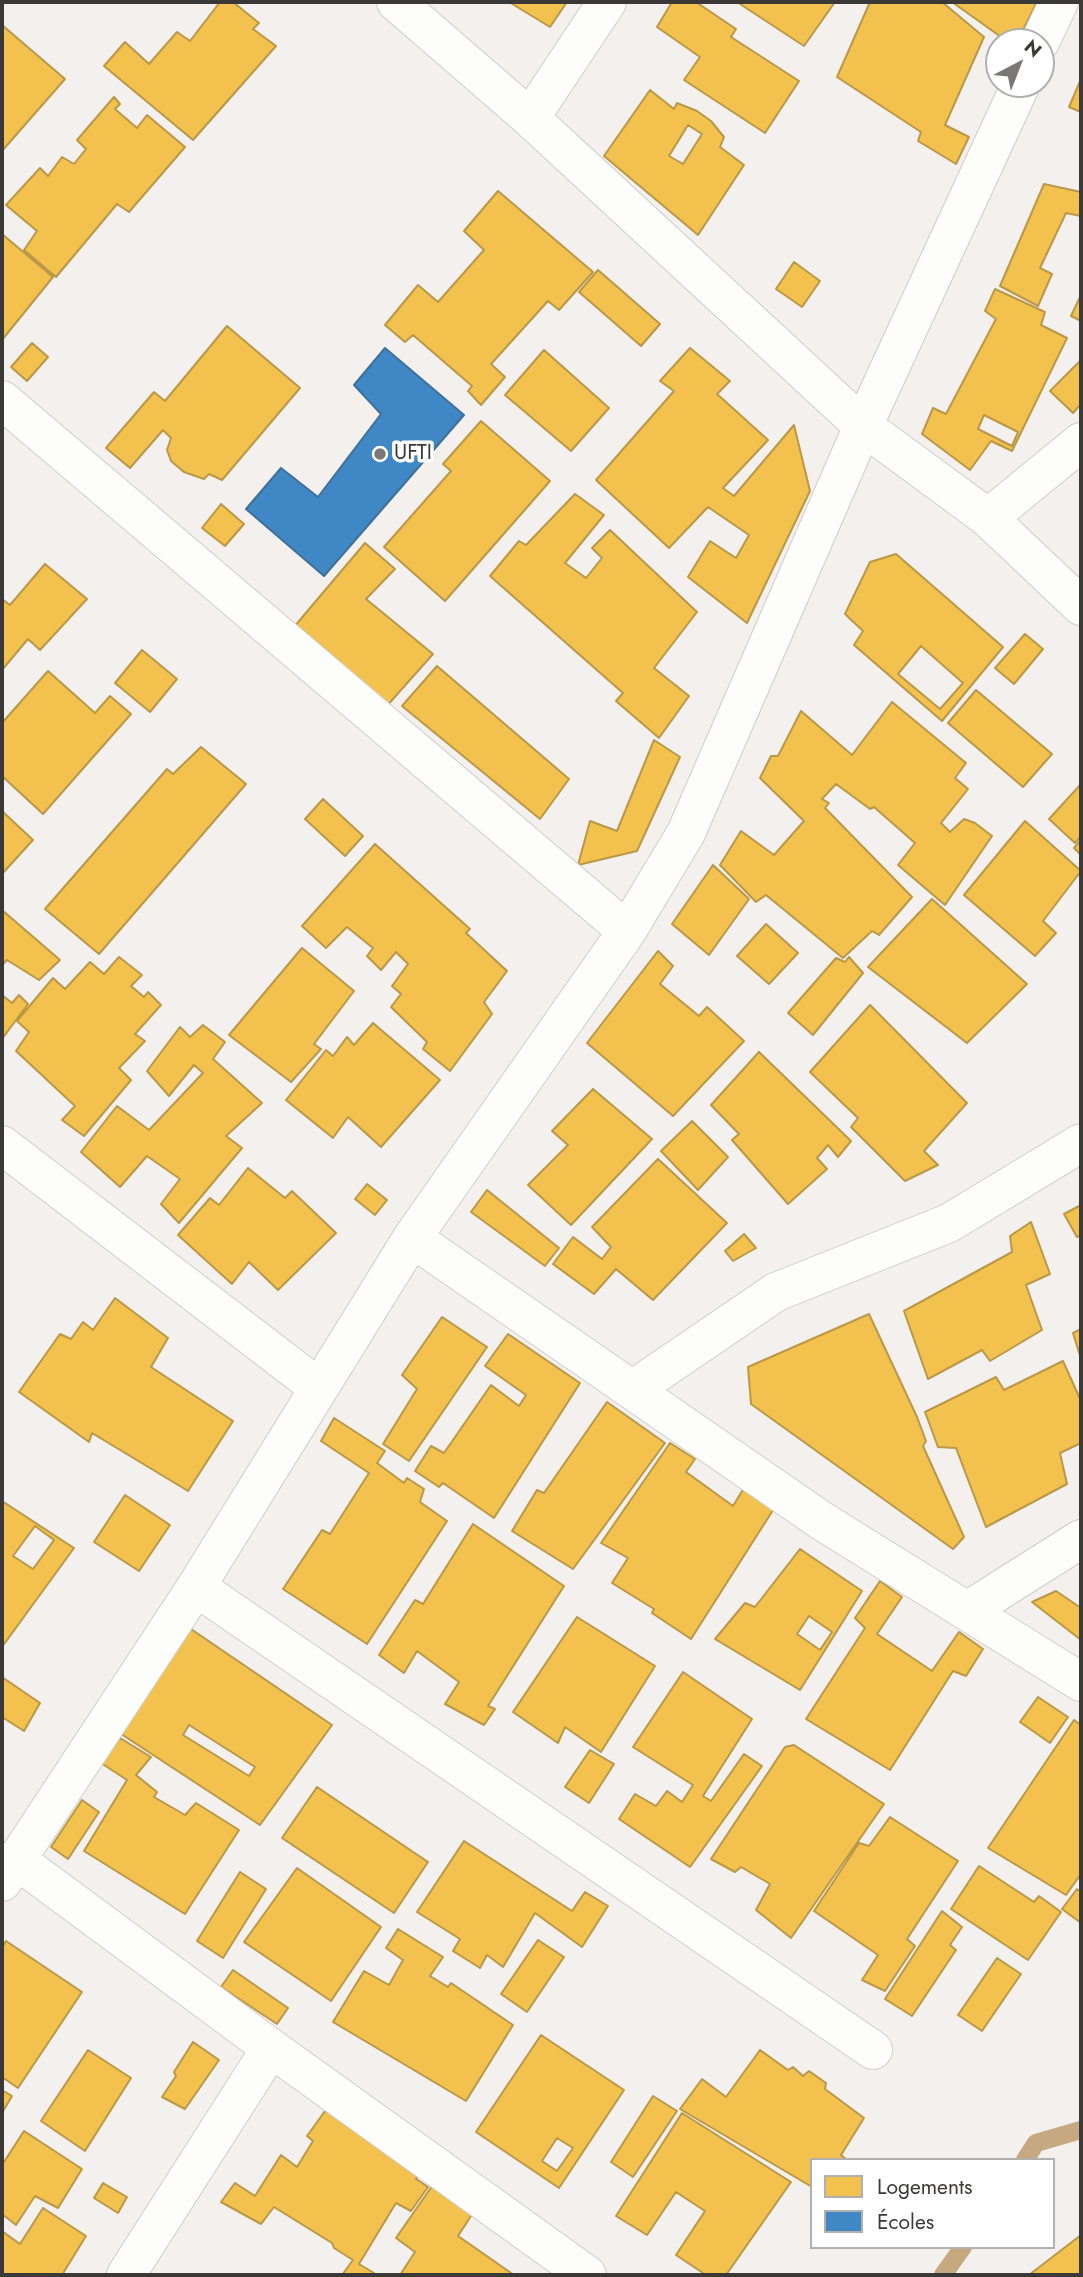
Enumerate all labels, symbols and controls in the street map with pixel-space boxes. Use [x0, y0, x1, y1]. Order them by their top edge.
north arrow [985, 28, 1055, 98]
text: N [1018, 33, 1048, 64]
place label: UFTI [394, 441, 432, 467]
marker: UFTI [372, 446, 388, 462]
legend [810, 2158, 1055, 2249]
text: Logements [877, 2172, 972, 2202]
text: Écoles [877, 2207, 934, 2237]

